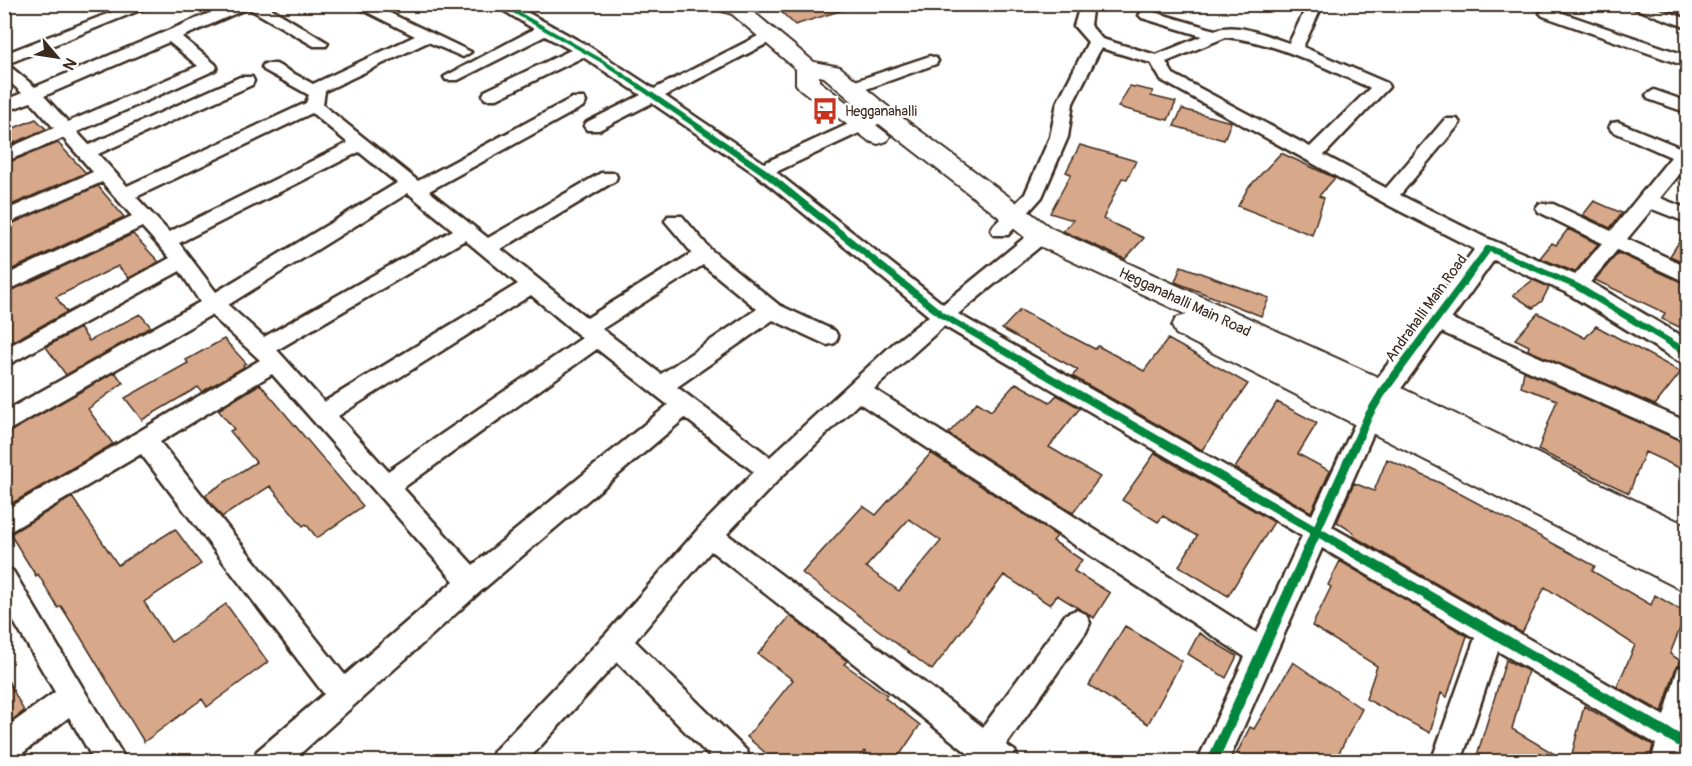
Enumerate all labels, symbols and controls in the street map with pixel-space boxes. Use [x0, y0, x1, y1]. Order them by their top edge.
north arrow [27, 27, 87, 87]
text: N [58, 54, 81, 74]
bus stop icon: Hegganahalli [810, 96, 840, 126]
place label: Hegganahalli [845, 103, 918, 120]
street label: Andrahalli Main Road [1381, 251, 1472, 366]
street label: Hegganahalli Main Road [1116, 264, 1254, 341]

